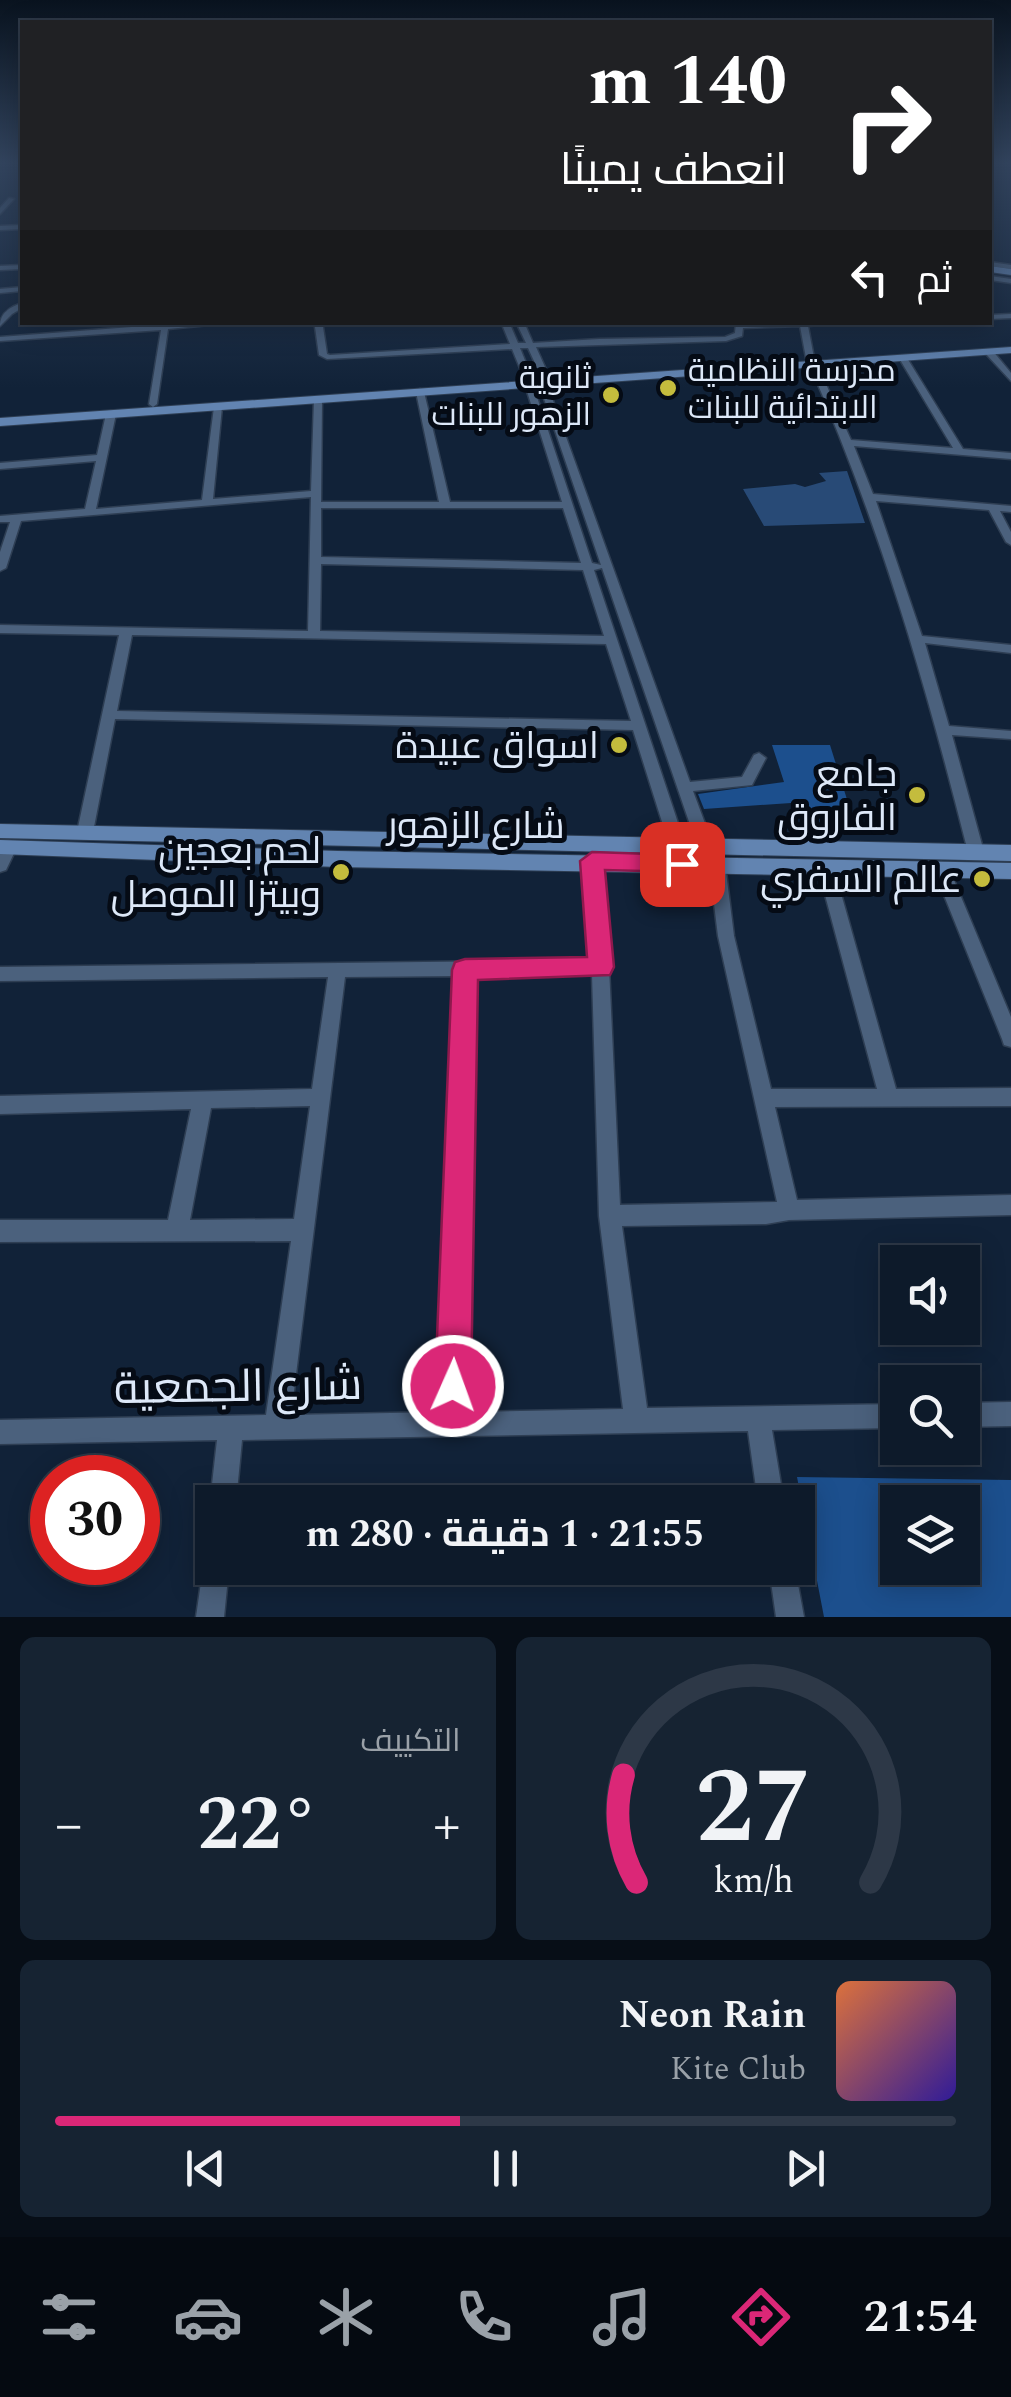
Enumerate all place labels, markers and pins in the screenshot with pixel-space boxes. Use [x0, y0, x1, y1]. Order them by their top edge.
place label: مدرسة النظامية الابتدائية للبنات [688, 347, 896, 433]
place label: ثانوية الزهور للبنات [431, 354, 591, 440]
marker: مدرسة النظامية الابتدائية للبنات [657, 377, 679, 399]
marker: ثانوية الزهور للبنات [600, 384, 622, 406]
place label: اسواق عبيدة [396, 718, 599, 776]
marker: اسواق عبيدة [608, 734, 630, 756]
place label: جامع الفاروق [777, 746, 897, 848]
marker: جامع الفاروق [906, 784, 928, 806]
pin [640, 822, 725, 907]
place label: لحم بعجين وبيتزا الموصل [111, 823, 321, 925]
place label: عالم السفري [760, 852, 962, 910]
marker: لحم بعجين وبيتزا الموصل [330, 861, 352, 883]
marker: عالم السفري [971, 868, 993, 890]

